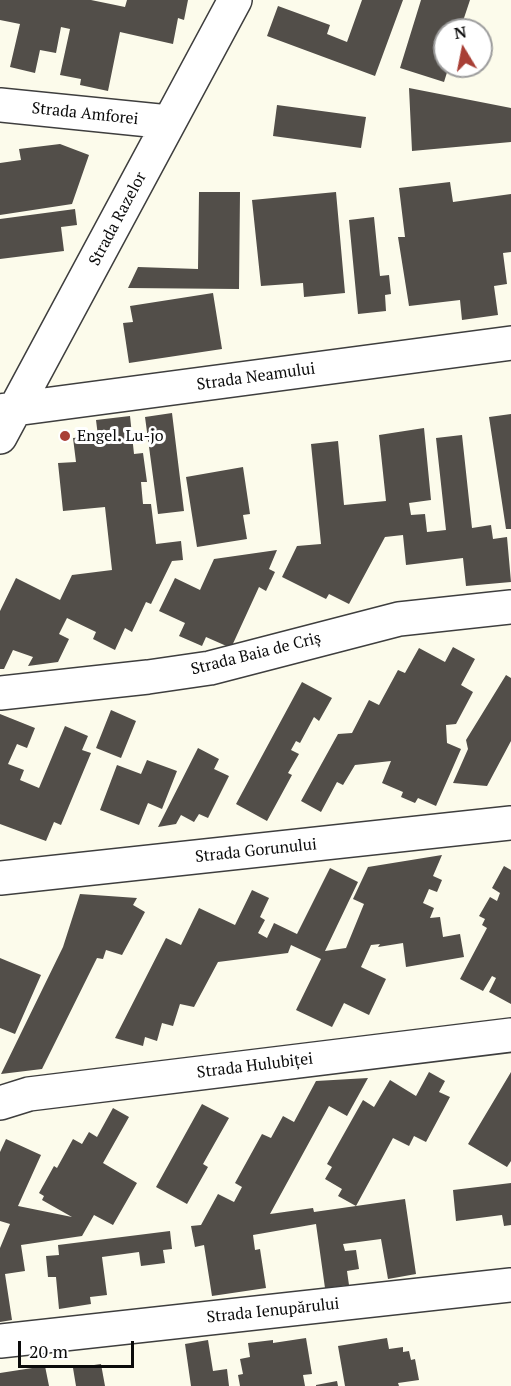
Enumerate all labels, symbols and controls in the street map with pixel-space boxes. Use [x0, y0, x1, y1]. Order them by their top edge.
north arrow [433, 18, 493, 78]
text: N [452, 20, 468, 44]
street label: Strada Amforei [31, 99, 139, 129]
street label: Strada Razelor [85, 169, 151, 269]
street label: Strada Neamului [196, 359, 316, 395]
place label: Engel. Lu-jo [77, 426, 164, 446]
marker: Engel. Lu-jo [58, 429, 72, 443]
street label: Strada Baia de Criș [189, 629, 323, 679]
street label: Strada Gorunului [194, 835, 318, 867]
street label: Strada Hulubiței [196, 1049, 314, 1083]
street label: Strada Ienupărului [206, 1294, 340, 1328]
scale bar [21, 1329, 136, 1367]
text: 20 m [29, 1339, 68, 1363]

